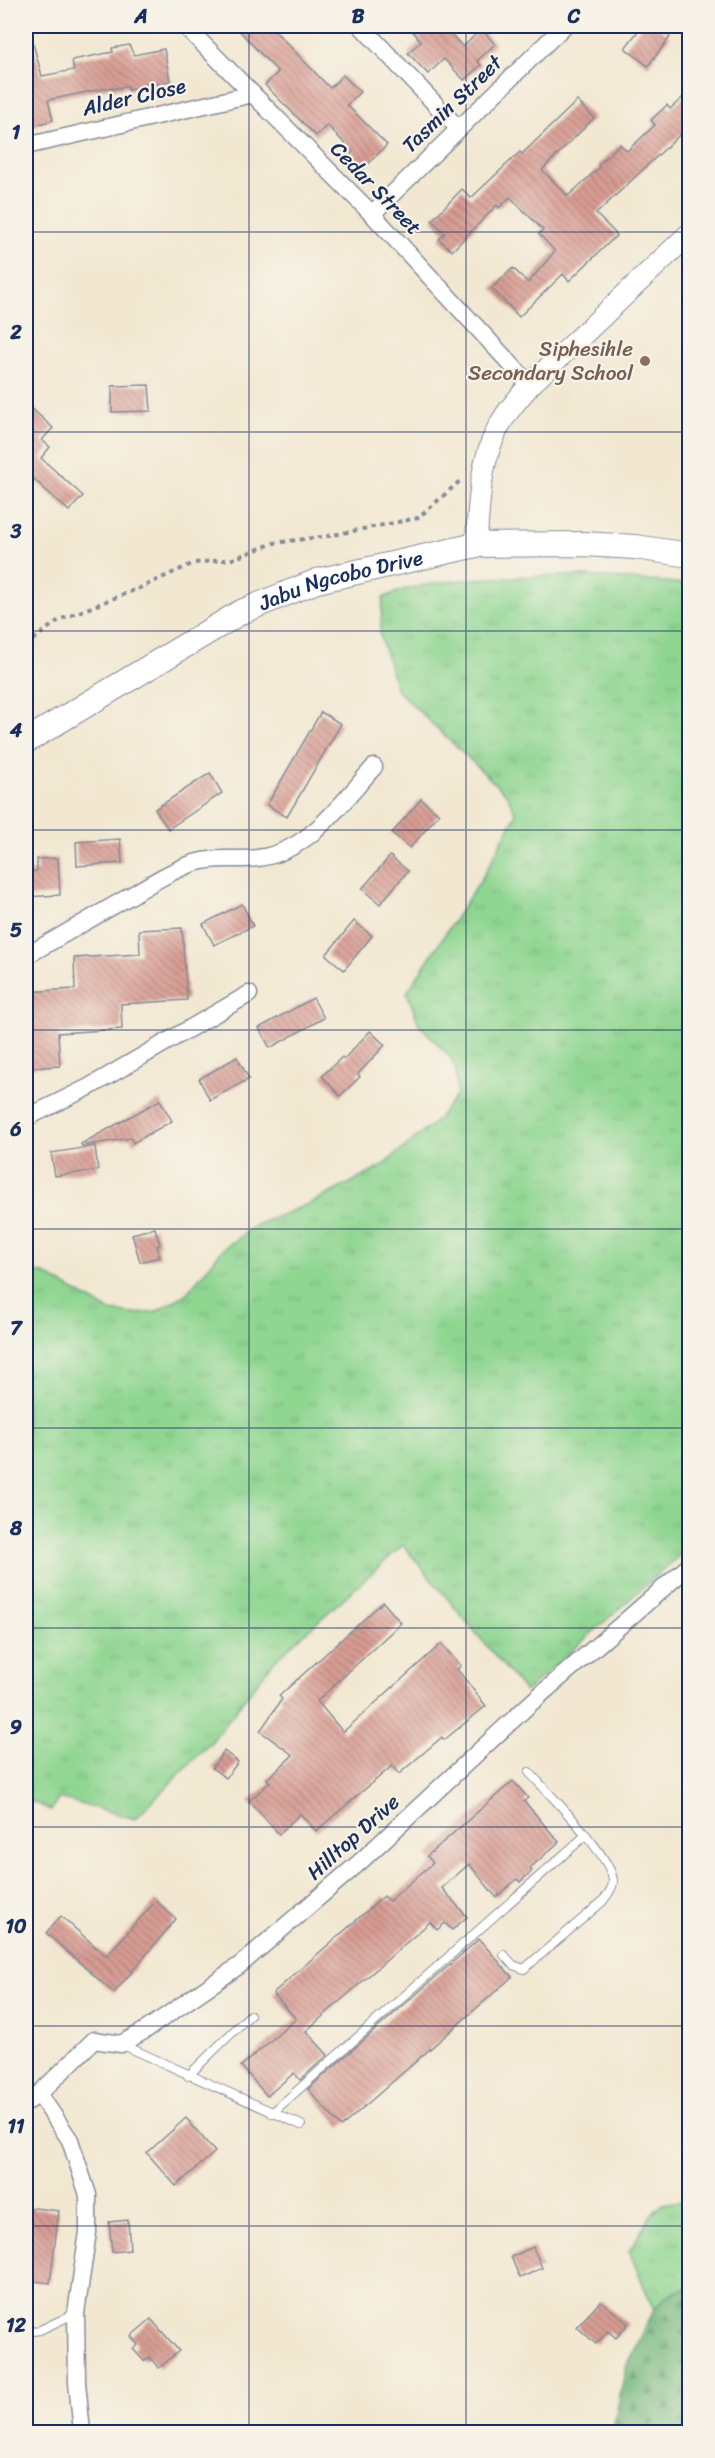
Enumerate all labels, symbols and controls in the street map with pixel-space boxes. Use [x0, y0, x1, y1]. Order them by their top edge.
text: A [133, 0, 148, 34]
text: B [352, 0, 365, 34]
text: C [567, 0, 581, 34]
street label: Tasmin Street [392, 44, 513, 163]
street label: Alder Close [77, 67, 190, 128]
text: 1 [12, 115, 21, 150]
street label: Cedar Street [321, 132, 431, 244]
text: 2 [9, 315, 22, 350]
place label: Siphesihle Secondary School [468, 330, 634, 392]
marker: Siphesihle Secondary School [638, 354, 652, 368]
text: 3 [10, 514, 22, 549]
street label: Jabu Ngcobo Drive [252, 539, 426, 622]
text: 4 [9, 713, 23, 748]
text: 5 [10, 913, 22, 948]
text: 6 [9, 1112, 22, 1147]
text: 7 [10, 1311, 23, 1346]
text: 8 [9, 1511, 23, 1546]
text: 9 [10, 1710, 22, 1745]
street label: Hilltop Drive [297, 1784, 409, 1890]
text: 10 [5, 1909, 27, 1944]
text: 11 [7, 2109, 25, 2144]
text: 12 [6, 2308, 27, 2343]

